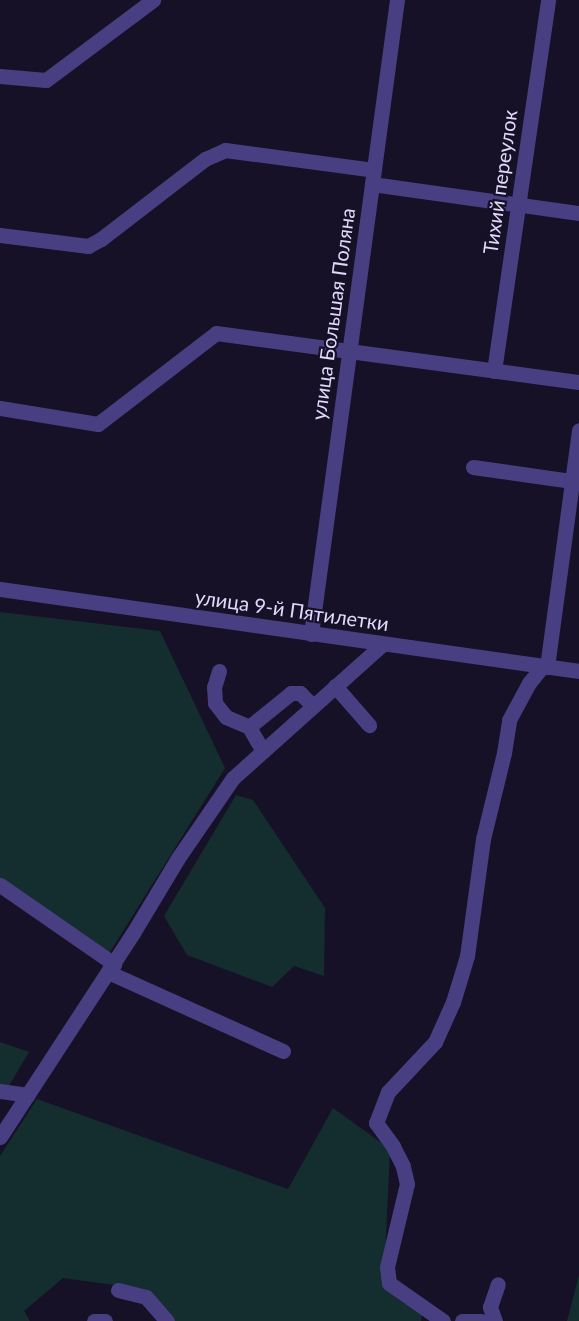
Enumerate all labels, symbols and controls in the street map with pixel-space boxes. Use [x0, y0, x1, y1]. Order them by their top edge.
street label: Тихий переулок [478, 108, 522, 256]
street label: улица Большая Поляна [306, 206, 360, 422]
street label: улица 9-й Пятилетки [194, 585, 390, 635]

